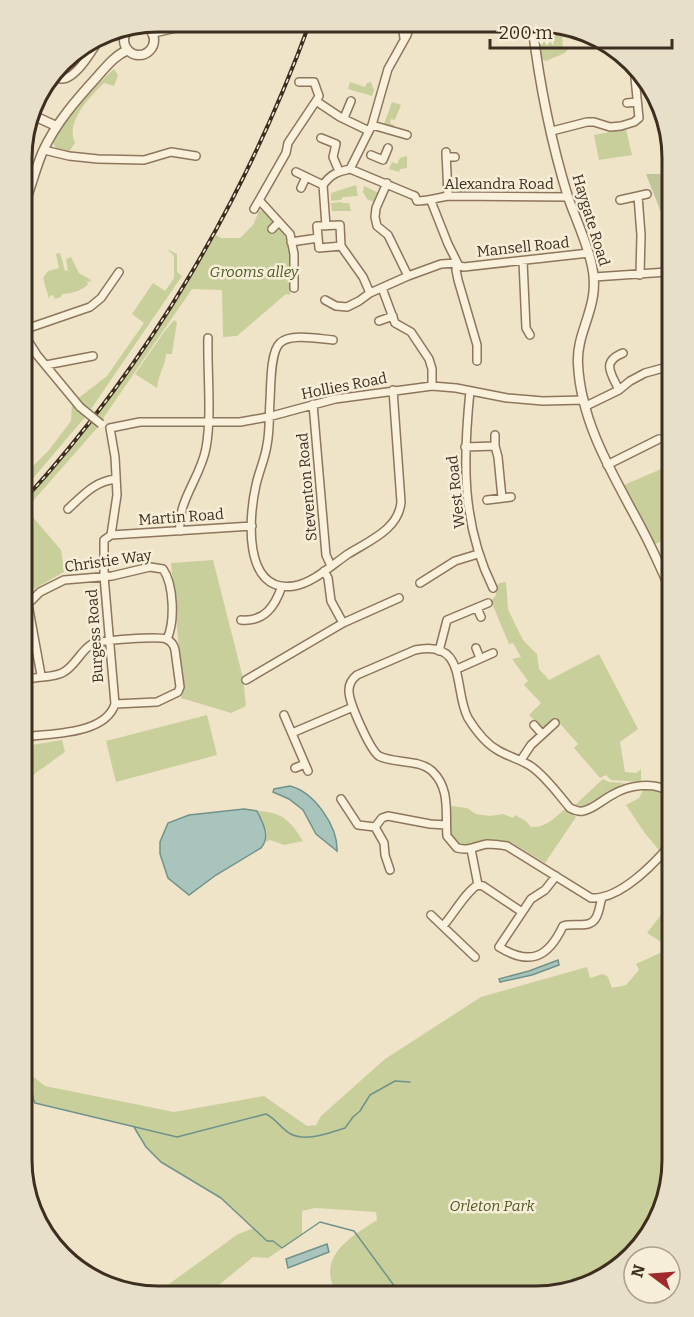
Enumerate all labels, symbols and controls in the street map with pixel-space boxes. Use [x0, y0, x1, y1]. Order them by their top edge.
scale bar [490, 12, 672, 50]
text: 200 m [499, 22, 553, 44]
street label: Haygate Road [568, 172, 614, 268]
street label: Alexandra Road [444, 175, 554, 193]
street label: Mansell Road [476, 233, 570, 261]
park label: Grooms alley [210, 263, 300, 281]
street label: Hollies Road [300, 369, 389, 403]
street label: Steventon Road [293, 432, 321, 542]
street label: West Road [443, 454, 469, 529]
street label: Martin Road [138, 505, 224, 529]
street label: Christie Way [63, 546, 153, 576]
street label: Burgess Road [83, 588, 107, 684]
park label: Orleton Park [449, 1197, 535, 1215]
north arrow [622, 1245, 682, 1305]
text: N [627, 1262, 649, 1280]

